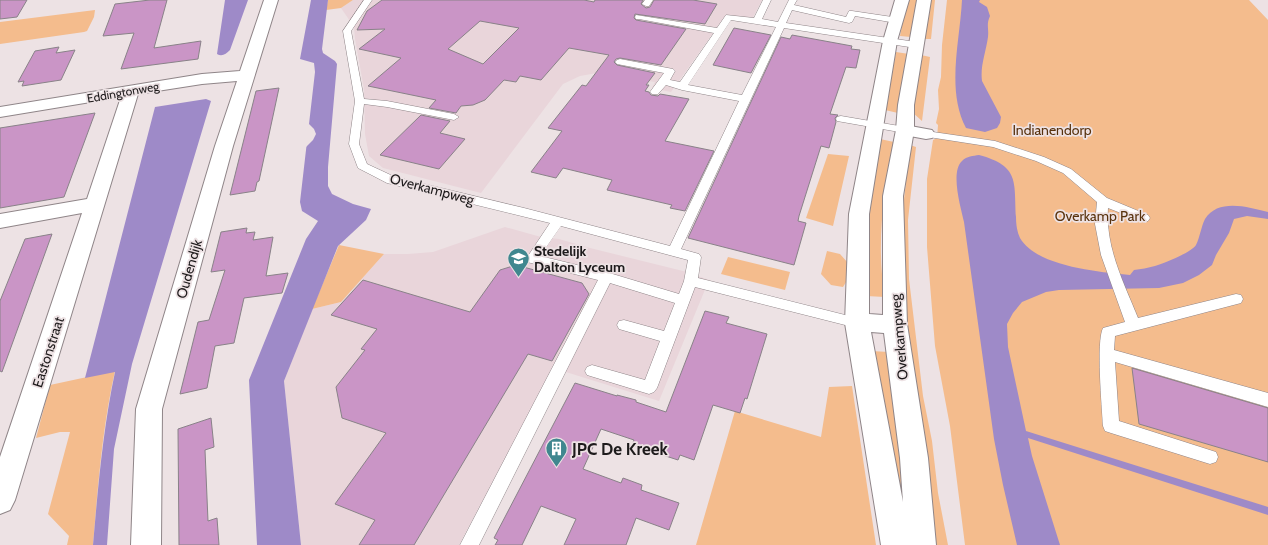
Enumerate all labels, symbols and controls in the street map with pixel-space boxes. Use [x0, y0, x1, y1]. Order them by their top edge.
street label: Eddingtonweg [86, 78, 161, 106]
park label: Indianendorp [1012, 121, 1092, 139]
street label: Overkampweg [388, 169, 477, 209]
park label: Overkamp Park [1055, 207, 1146, 225]
street label: Oudendijk [172, 237, 206, 301]
place label: Stedelijk Dalton Lyceum [534, 242, 625, 276]
school or university icon: Stedelijk Dalton Lyceum [505, 246, 531, 279]
street label: Overkampweg [886, 292, 912, 381]
street label: Eastonstraat [28, 314, 68, 390]
building icon: JPC De Kreek [544, 436, 570, 469]
place label: JPC De Kreek [571, 439, 668, 459]

